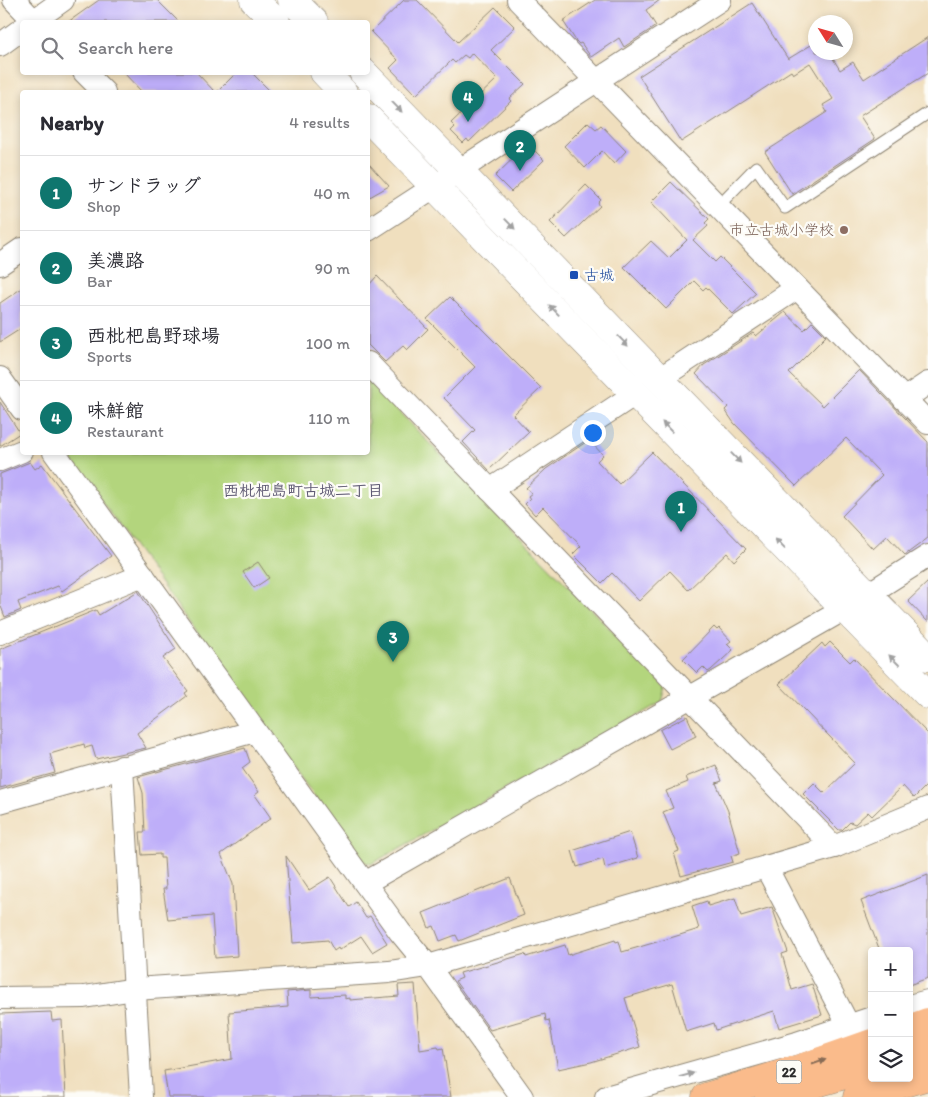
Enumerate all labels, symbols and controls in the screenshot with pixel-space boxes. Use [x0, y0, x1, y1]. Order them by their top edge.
north arrow [808, 15, 853, 60]
search box [20, 20, 370, 75]
icon: search [38, 34, 66, 62]
text: Search here [78, 36, 173, 59]
pin: 4 [452, 81, 484, 122]
one-way arrow [391, 101, 403, 113]
text: Nearby [40, 110, 104, 135]
text: 4 results [289, 113, 350, 132]
pin: 2 [504, 130, 536, 171]
text: サンドラッグ [87, 174, 201, 197]
text: 1 [52, 184, 60, 203]
text: 40 m [313, 184, 350, 203]
text: Shop [87, 197, 121, 216]
one-way arrow [504, 218, 516, 230]
place label: 市立古城小学校 [729, 221, 834, 239]
marker: 市立古城小学校 [838, 224, 850, 236]
text: 美濃路 [87, 249, 144, 272]
text: 2 [52, 259, 60, 278]
text: 90 m [315, 259, 350, 278]
place label: 古城 [584, 266, 614, 284]
marker: 古城 [568, 269, 580, 281]
text: Bar [87, 272, 112, 291]
one-way arrow [548, 305, 560, 317]
text: 西枇杷島野球場 [87, 324, 220, 347]
text: 3 [52, 334, 60, 353]
text: 100 m [306, 334, 350, 353]
one-way arrow [616, 335, 628, 347]
text: Sports [87, 347, 132, 366]
text: 味鮮館 [87, 399, 144, 422]
text: 4 [51, 409, 61, 428]
text: 110 m [308, 409, 350, 428]
your location [580, 420, 606, 446]
one-way arrow [661, 421, 673, 433]
text: Restaurant [87, 422, 164, 441]
one-way arrow [729, 452, 741, 464]
district label: 西枇杷島町古城二丁目 [223, 481, 383, 500]
pin: 1 [665, 491, 697, 532]
one-way arrow [774, 538, 786, 550]
pin: 3 [377, 621, 409, 662]
one-way arrow [888, 654, 900, 666]
map controls [868, 947, 913, 1082]
button: + [868, 947, 913, 992]
button: − [868, 992, 913, 1037]
button: layers [868, 1037, 913, 1082]
one-way arrow [812, 1058, 827, 1065]
road number: 22 [776, 1060, 802, 1084]
one-way arrow [679, 1071, 694, 1079]

